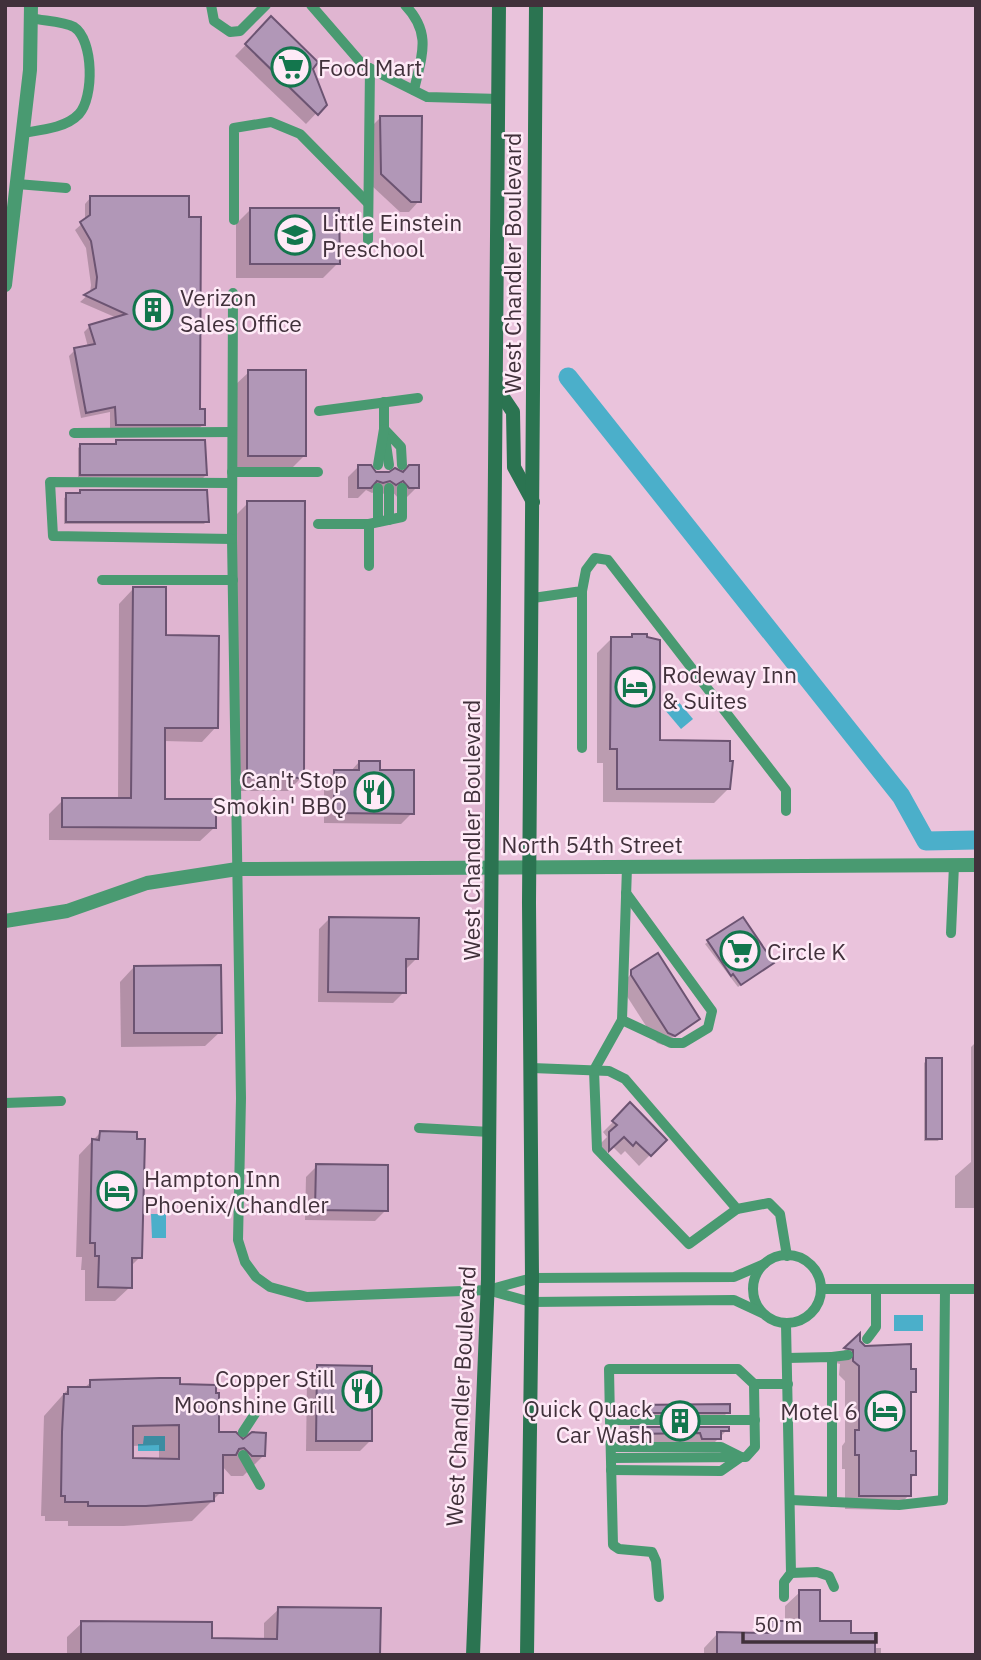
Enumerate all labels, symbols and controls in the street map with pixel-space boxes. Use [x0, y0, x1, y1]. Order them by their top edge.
supermarket icon: Food Mart [270, 46, 312, 88]
place label: Food Mart [318, 52, 422, 82]
street label: West Chandler Boulevard [497, 133, 527, 393]
place label: Little Einstein Preschool [322, 207, 462, 263]
school or university icon: Little Einstein Preschool [274, 214, 316, 256]
place label: Verizon Sales Office [180, 282, 302, 338]
building icon: Verizon Sales Office [132, 289, 174, 331]
place label: Rodeway Inn & Suites [662, 659, 797, 715]
hotel icon: Rodeway Inn & Suites [614, 666, 656, 708]
street label: West Chandler Boulevard [456, 700, 486, 960]
place label: Can't Stop Smokin' BBQ [213, 764, 347, 820]
restaurant icon: Can't Stop Smokin' BBQ [353, 771, 395, 813]
street label: North 54th Street [501, 829, 683, 859]
supermarket icon: Circle K [719, 930, 761, 972]
place label: Circle K [767, 936, 846, 966]
place label: Hampton Inn Phoenix/Chandler [144, 1163, 329, 1219]
hotel icon: Hampton Inn Phoenix/Chandler [96, 1170, 138, 1212]
street label: West Chandler Boulevard [438, 1265, 482, 1527]
place label: Copper Still Moonshine Grill [174, 1363, 335, 1419]
restaurant icon: Copper Still Moonshine Grill [341, 1370, 383, 1412]
hotel icon: Motel 6 [864, 1390, 906, 1432]
place label: Quick Quack Car Wash [523, 1393, 653, 1449]
place label: Motel 6 [780, 1396, 858, 1426]
building icon: Quick Quack Car Wash [659, 1400, 701, 1442]
scale bar [743, 1600, 876, 1644]
text: 50 m [754, 1610, 803, 1638]

